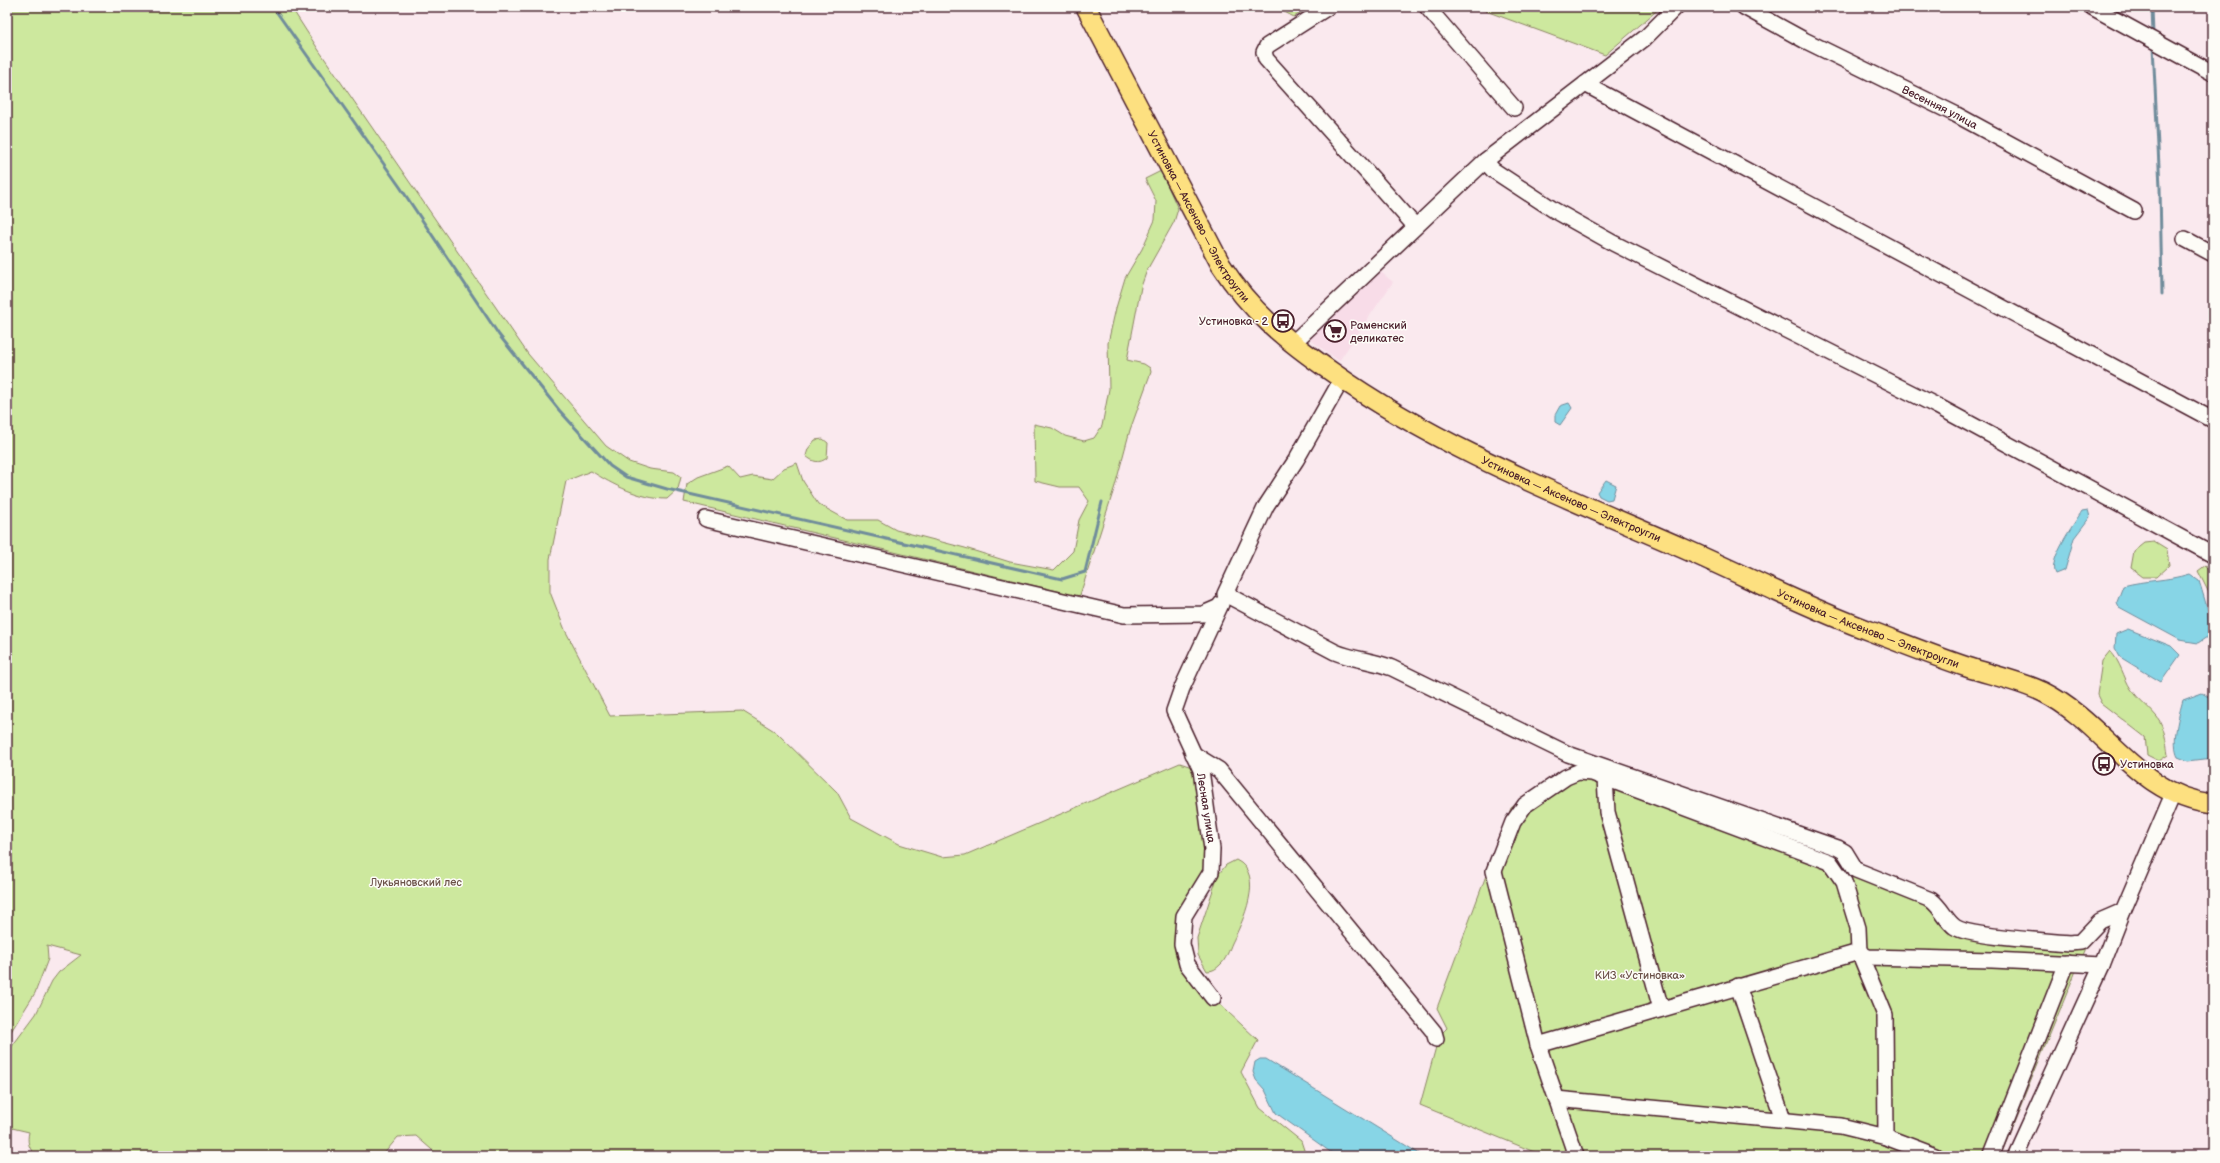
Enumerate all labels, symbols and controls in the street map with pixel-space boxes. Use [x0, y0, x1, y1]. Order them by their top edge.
street label: Весенняя улица [1900, 83, 1980, 132]
street label: Устиновка — Аксеново — Электроугли [1145, 128, 1252, 305]
bus stop icon: Устиновка - 2 [1270, 308, 1296, 334]
place label: Устиновка - 2 [1199, 315, 1268, 328]
supermarket icon: Раменский деликатес [1322, 318, 1348, 344]
place label: Раменский деликатес [1350, 319, 1407, 345]
street label: Устиновка — Аксеново — Электроугли [1479, 453, 1663, 545]
street label: Устиновка — Аксеново — Электроугли [1775, 586, 1961, 670]
bus stop icon: Устиновка [2091, 751, 2117, 777]
place label: Устиновка [2120, 758, 2174, 771]
street label: Лесная улица [1194, 771, 1218, 844]
park label: Лукьяновский лес [369, 876, 462, 889]
park label: КИЗ «Устиновка» [1595, 969, 1685, 982]

